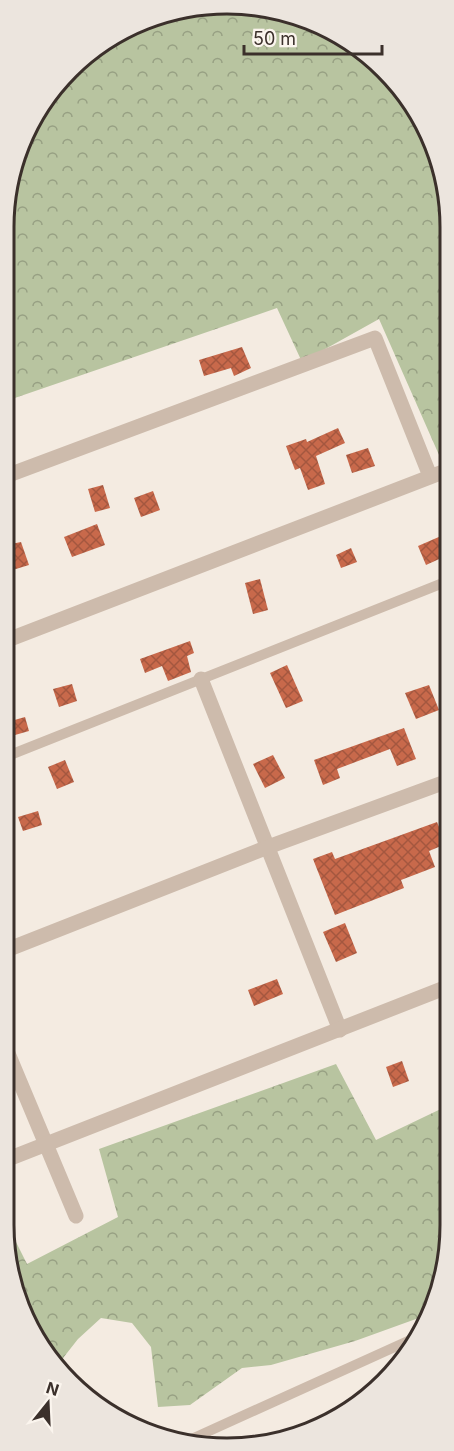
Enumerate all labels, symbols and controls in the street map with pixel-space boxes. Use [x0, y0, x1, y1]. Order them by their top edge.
scale bar [244, 18, 382, 56]
text: 50 m [253, 28, 296, 49]
north arrow [18, 1373, 78, 1433]
text: N [44, 1377, 62, 1400]

